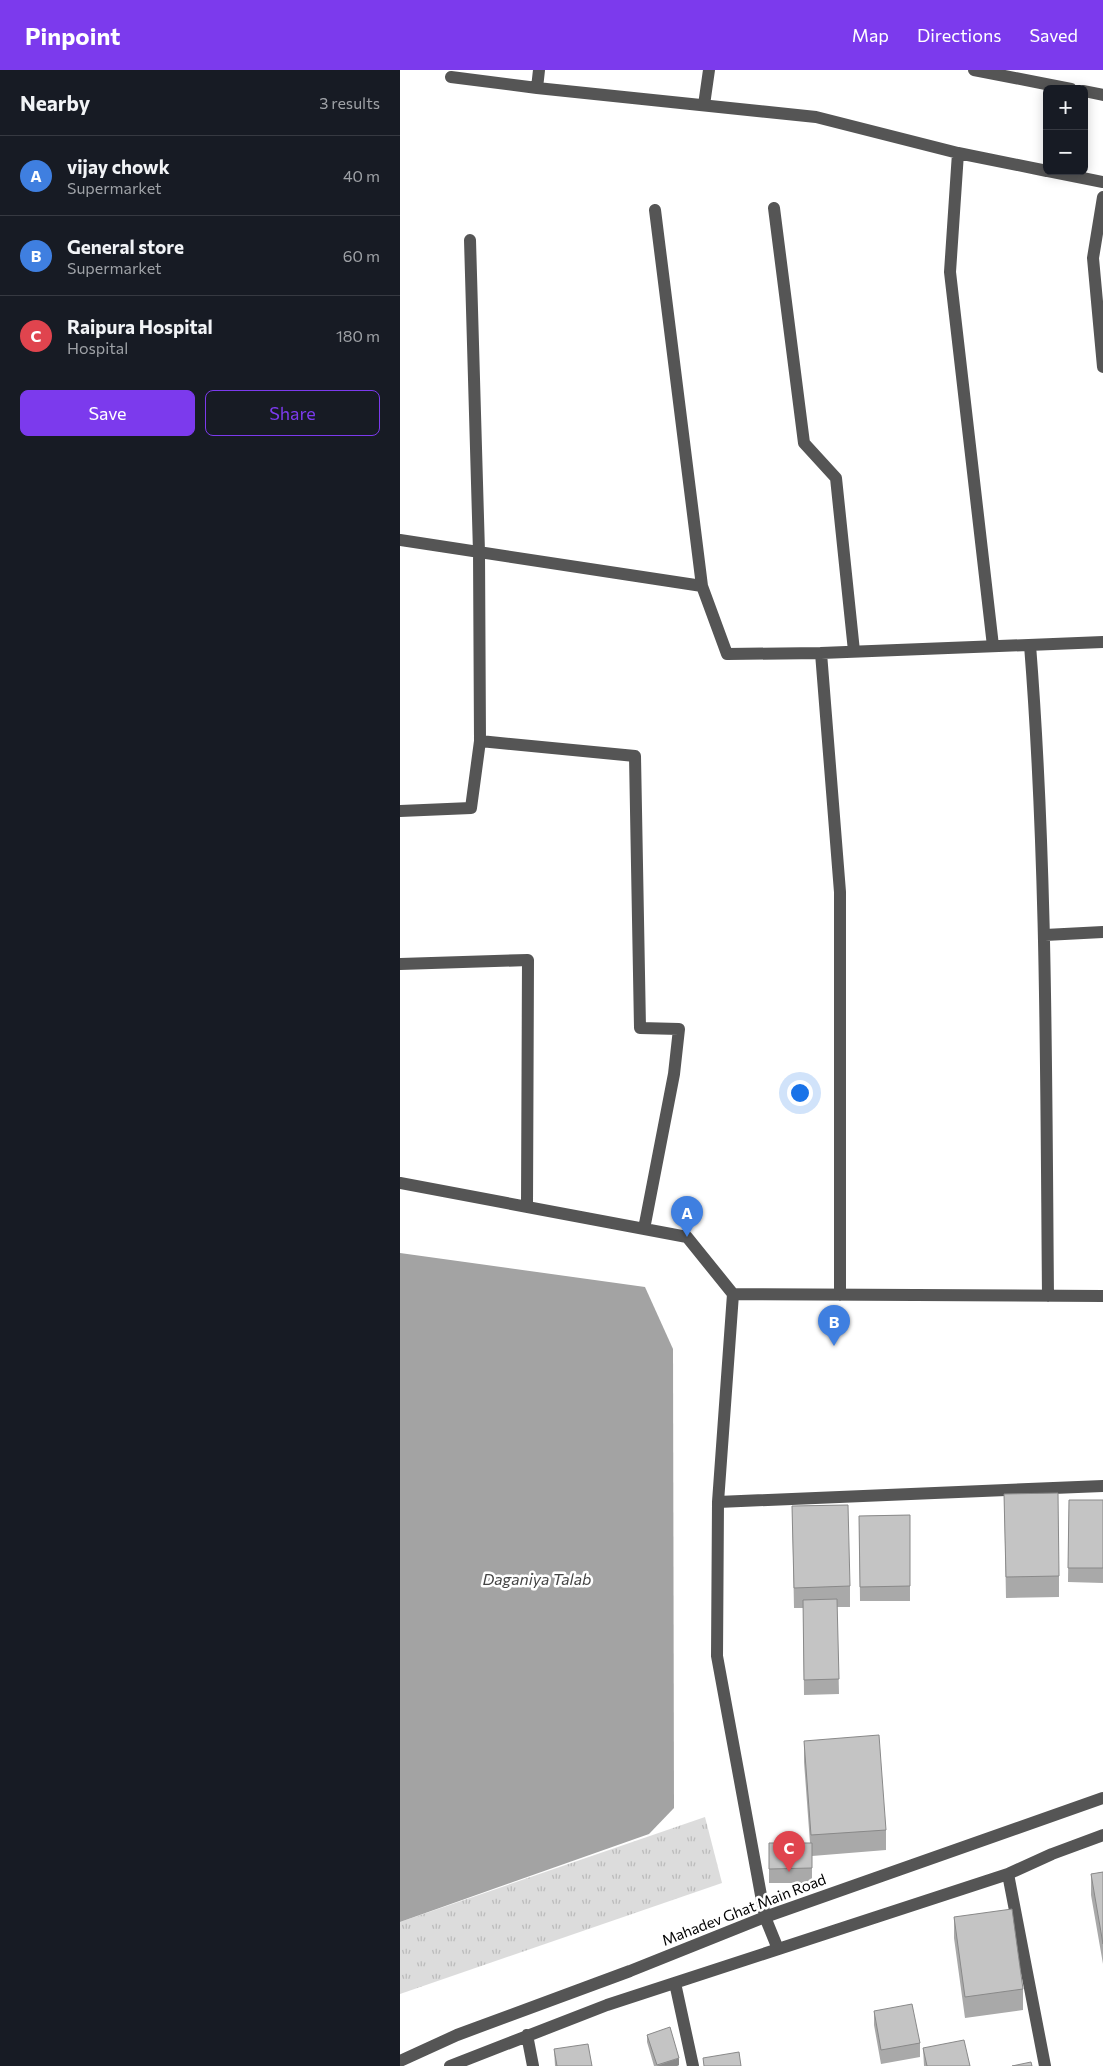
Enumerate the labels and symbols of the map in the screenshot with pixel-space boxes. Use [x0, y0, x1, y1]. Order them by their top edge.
your location [787, 1080, 813, 1106]
pin: A [671, 1196, 703, 1237]
pin: B [818, 1305, 850, 1346]
water label: Daganiya Talab [482, 1569, 592, 1588]
pin: C [773, 1831, 805, 1872]
street label: Mahadev Ghat Main Road [659, 1869, 828, 1949]

